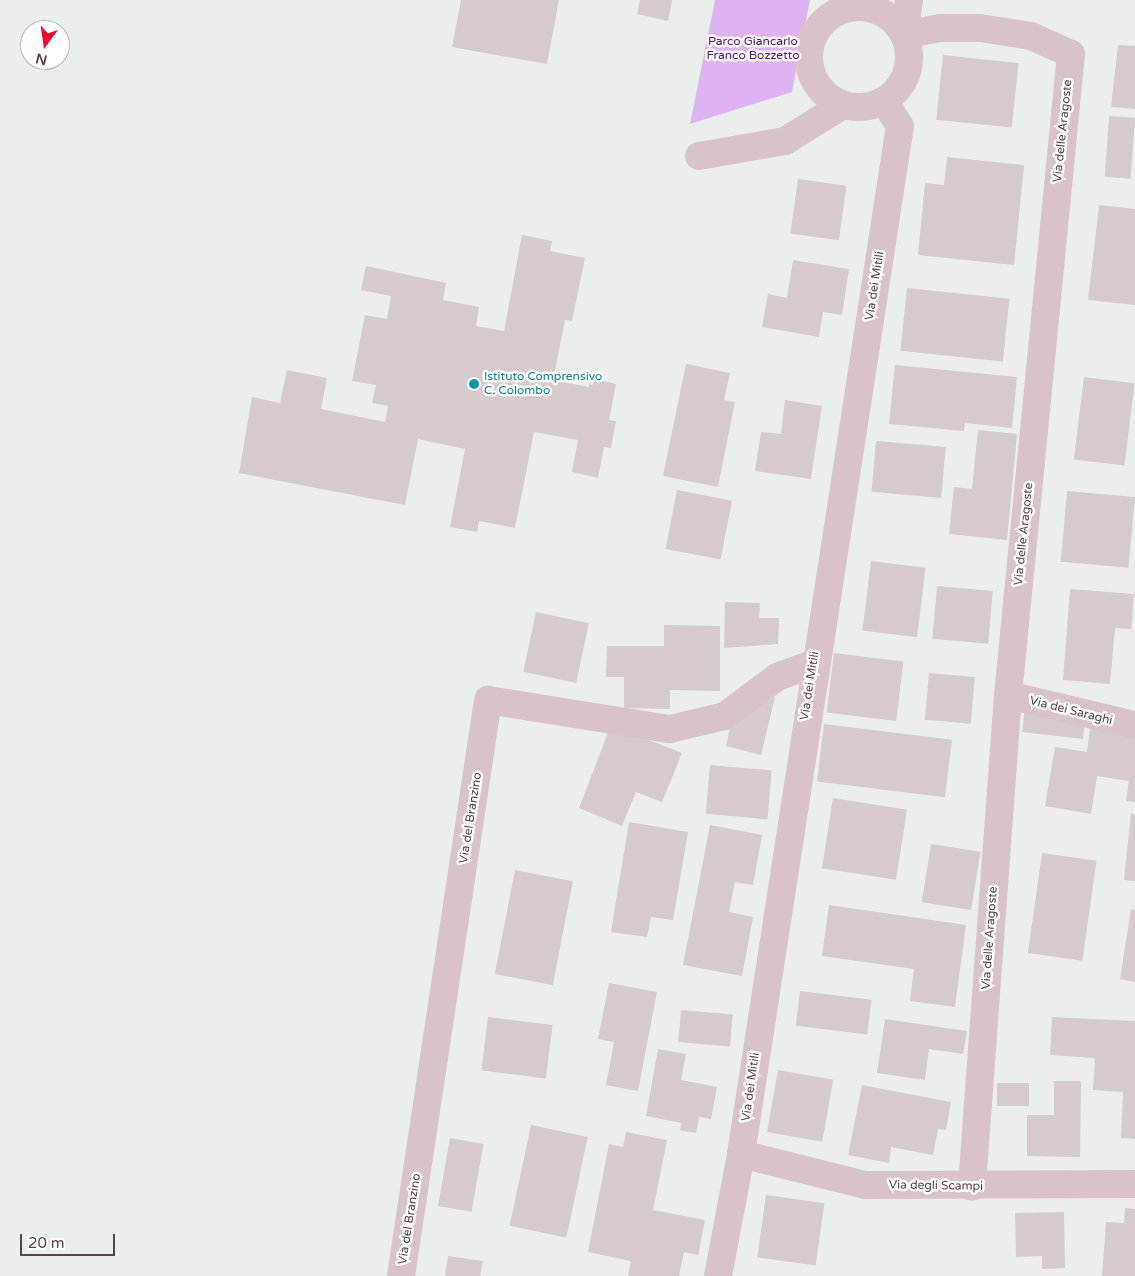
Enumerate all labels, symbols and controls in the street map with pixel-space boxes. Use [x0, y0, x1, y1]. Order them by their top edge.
north arrow [20, 20, 70, 70]
park label: Parco Giancarlo Franco Bozzetto [706, 35, 800, 63]
text: N [34, 49, 49, 69]
street label: Via delle Aragoste [1050, 79, 1076, 183]
street label: Via dei Mitili [862, 251, 888, 321]
place label: Istituto Comprensivo C. Colombo [484, 370, 602, 398]
marker: Istituto Comprensivo C. Colombo [468, 378, 480, 390]
street label: Via delle Aragoste [1011, 482, 1037, 586]
street label: Via dei Mitili [797, 651, 823, 721]
street label: Via dei Saraghi [1028, 694, 1114, 728]
street label: Via del Branzino [457, 771, 485, 865]
street label: Via delle Aragoste [979, 886, 1001, 990]
street label: Via dei Mitili [739, 1052, 763, 1122]
street label: Via del Branzino [396, 1172, 424, 1266]
street label: Via degli Scampi [889, 1178, 983, 1194]
scale bar [22, 1224, 118, 1256]
text: 20 m [28, 1234, 65, 1252]

